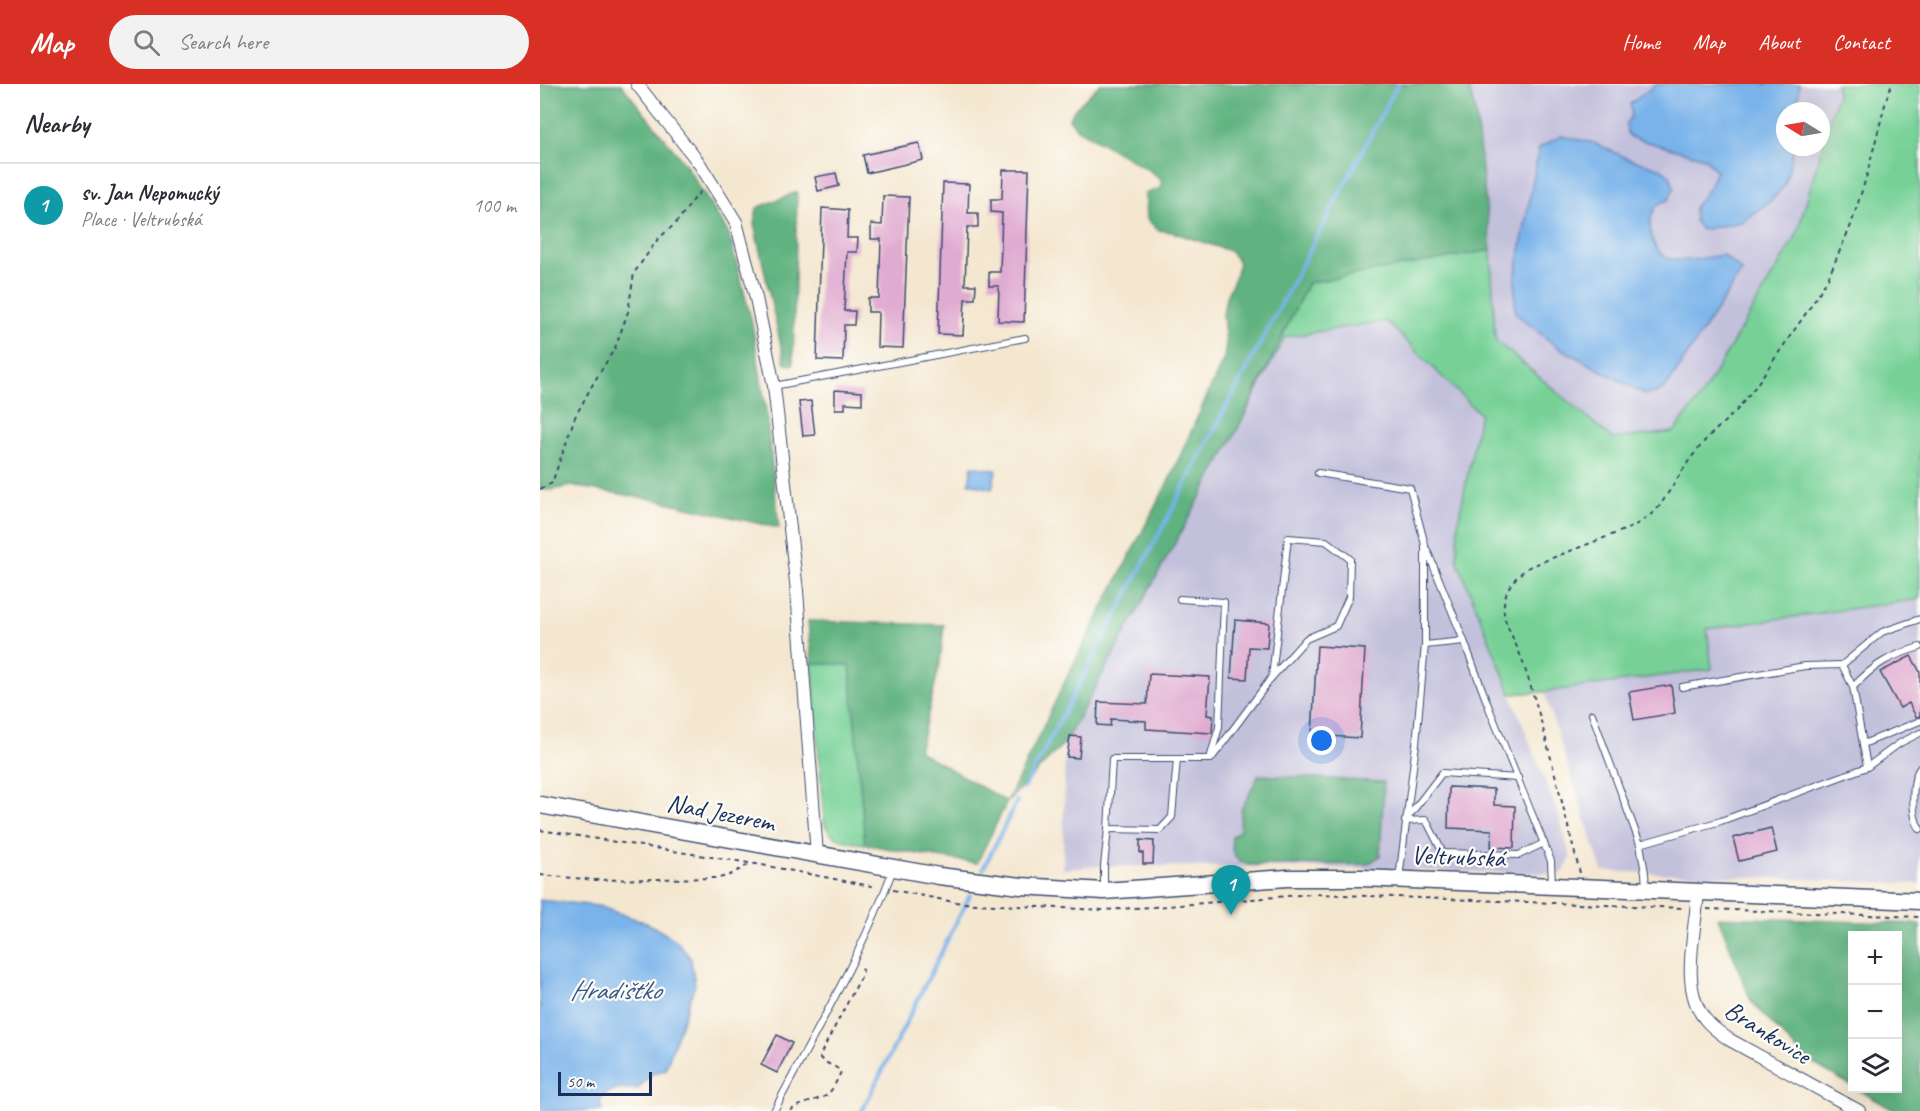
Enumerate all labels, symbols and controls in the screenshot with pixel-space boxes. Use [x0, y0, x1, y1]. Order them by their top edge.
search box [109, 15, 529, 69]
text: Map [30, 25, 73, 60]
icon: search [130, 26, 163, 59]
text: Search here [178, 28, 268, 56]
text: Home [1622, 29, 1660, 55]
text: Map [1693, 29, 1725, 55]
text: About [1758, 29, 1800, 55]
text: Contact [1833, 29, 1890, 55]
north arrow [1776, 102, 1830, 156]
text: Nearby [24, 107, 89, 140]
text: sv. Jan Nepomucký [81, 179, 218, 207]
text: 1 [39, 193, 48, 218]
text: 100 m [473, 193, 516, 218]
text: Place · Veltrubská [81, 207, 202, 232]
your location [1307, 726, 1336, 755]
street label: Nad Jezerem [664, 786, 780, 840]
street label: Veltrubská [1411, 838, 1508, 875]
pin: 1 [1212, 866, 1250, 915]
map controls [1848, 931, 1902, 1093]
button: + [1848, 931, 1902, 985]
water label: Hradišťko [570, 973, 664, 1007]
button: − [1848, 985, 1902, 1039]
street label: Brankovice [1718, 993, 1819, 1073]
button: layers [1848, 1039, 1902, 1093]
scale bar [558, 1069, 652, 1096]
text: 50 m [567, 1072, 594, 1092]

